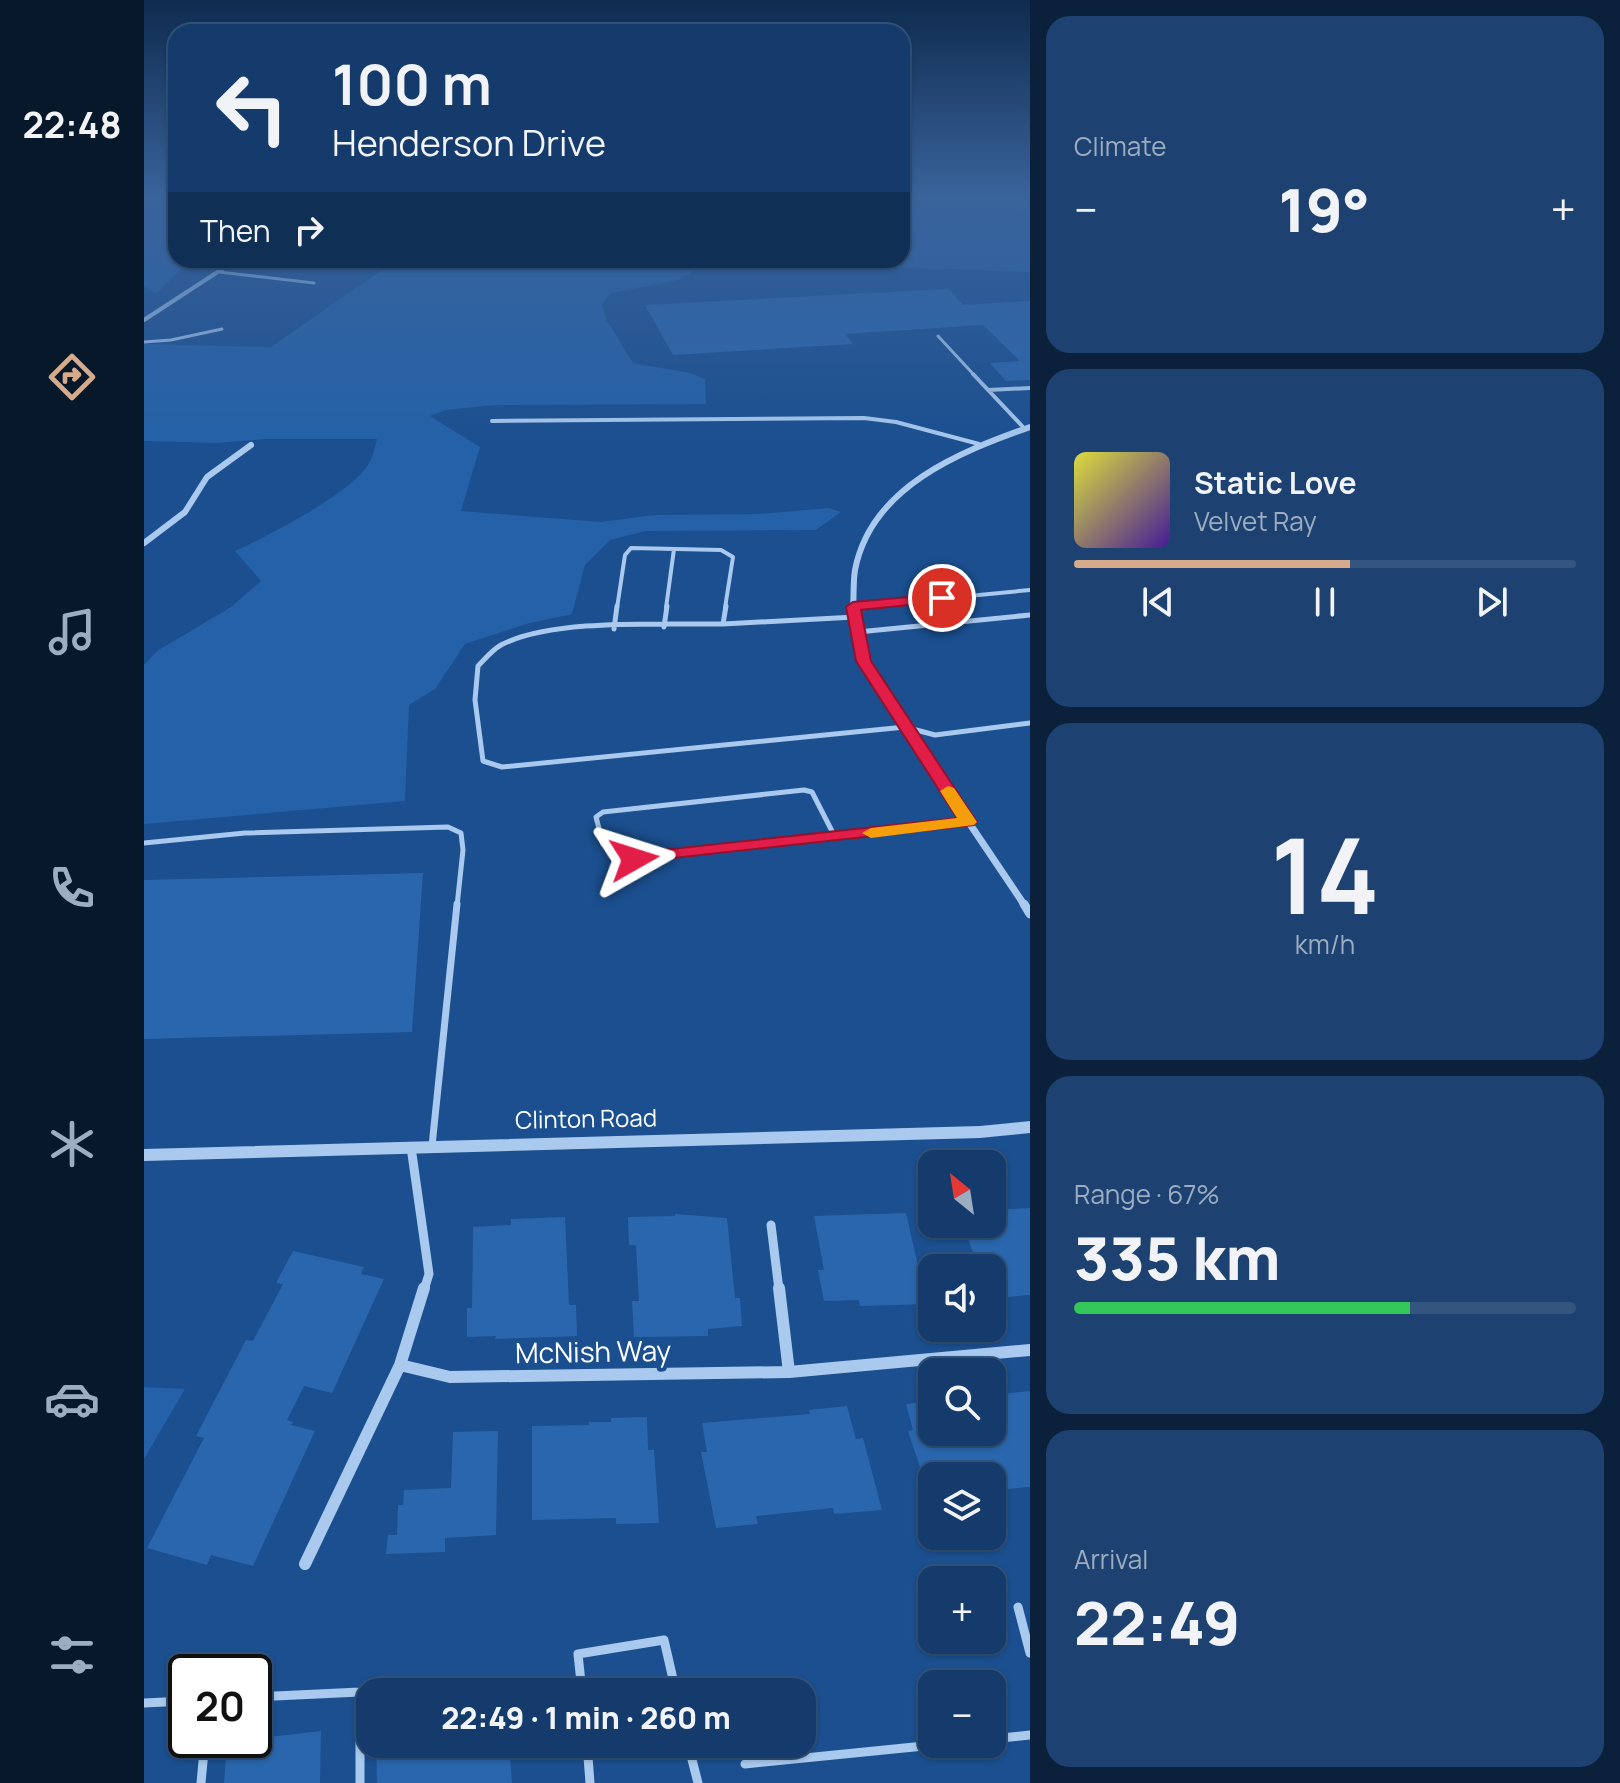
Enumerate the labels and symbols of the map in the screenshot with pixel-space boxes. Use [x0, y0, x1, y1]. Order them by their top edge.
pin [908, 564, 976, 632]
position arrow [592, 817, 676, 901]
street label: Clinton Road [515, 1100, 657, 1136]
north arrow [918, 1150, 1006, 1238]
street label: McNish Way [515, 1331, 672, 1371]
speed limit sign: 20 [168, 1654, 272, 1758]

